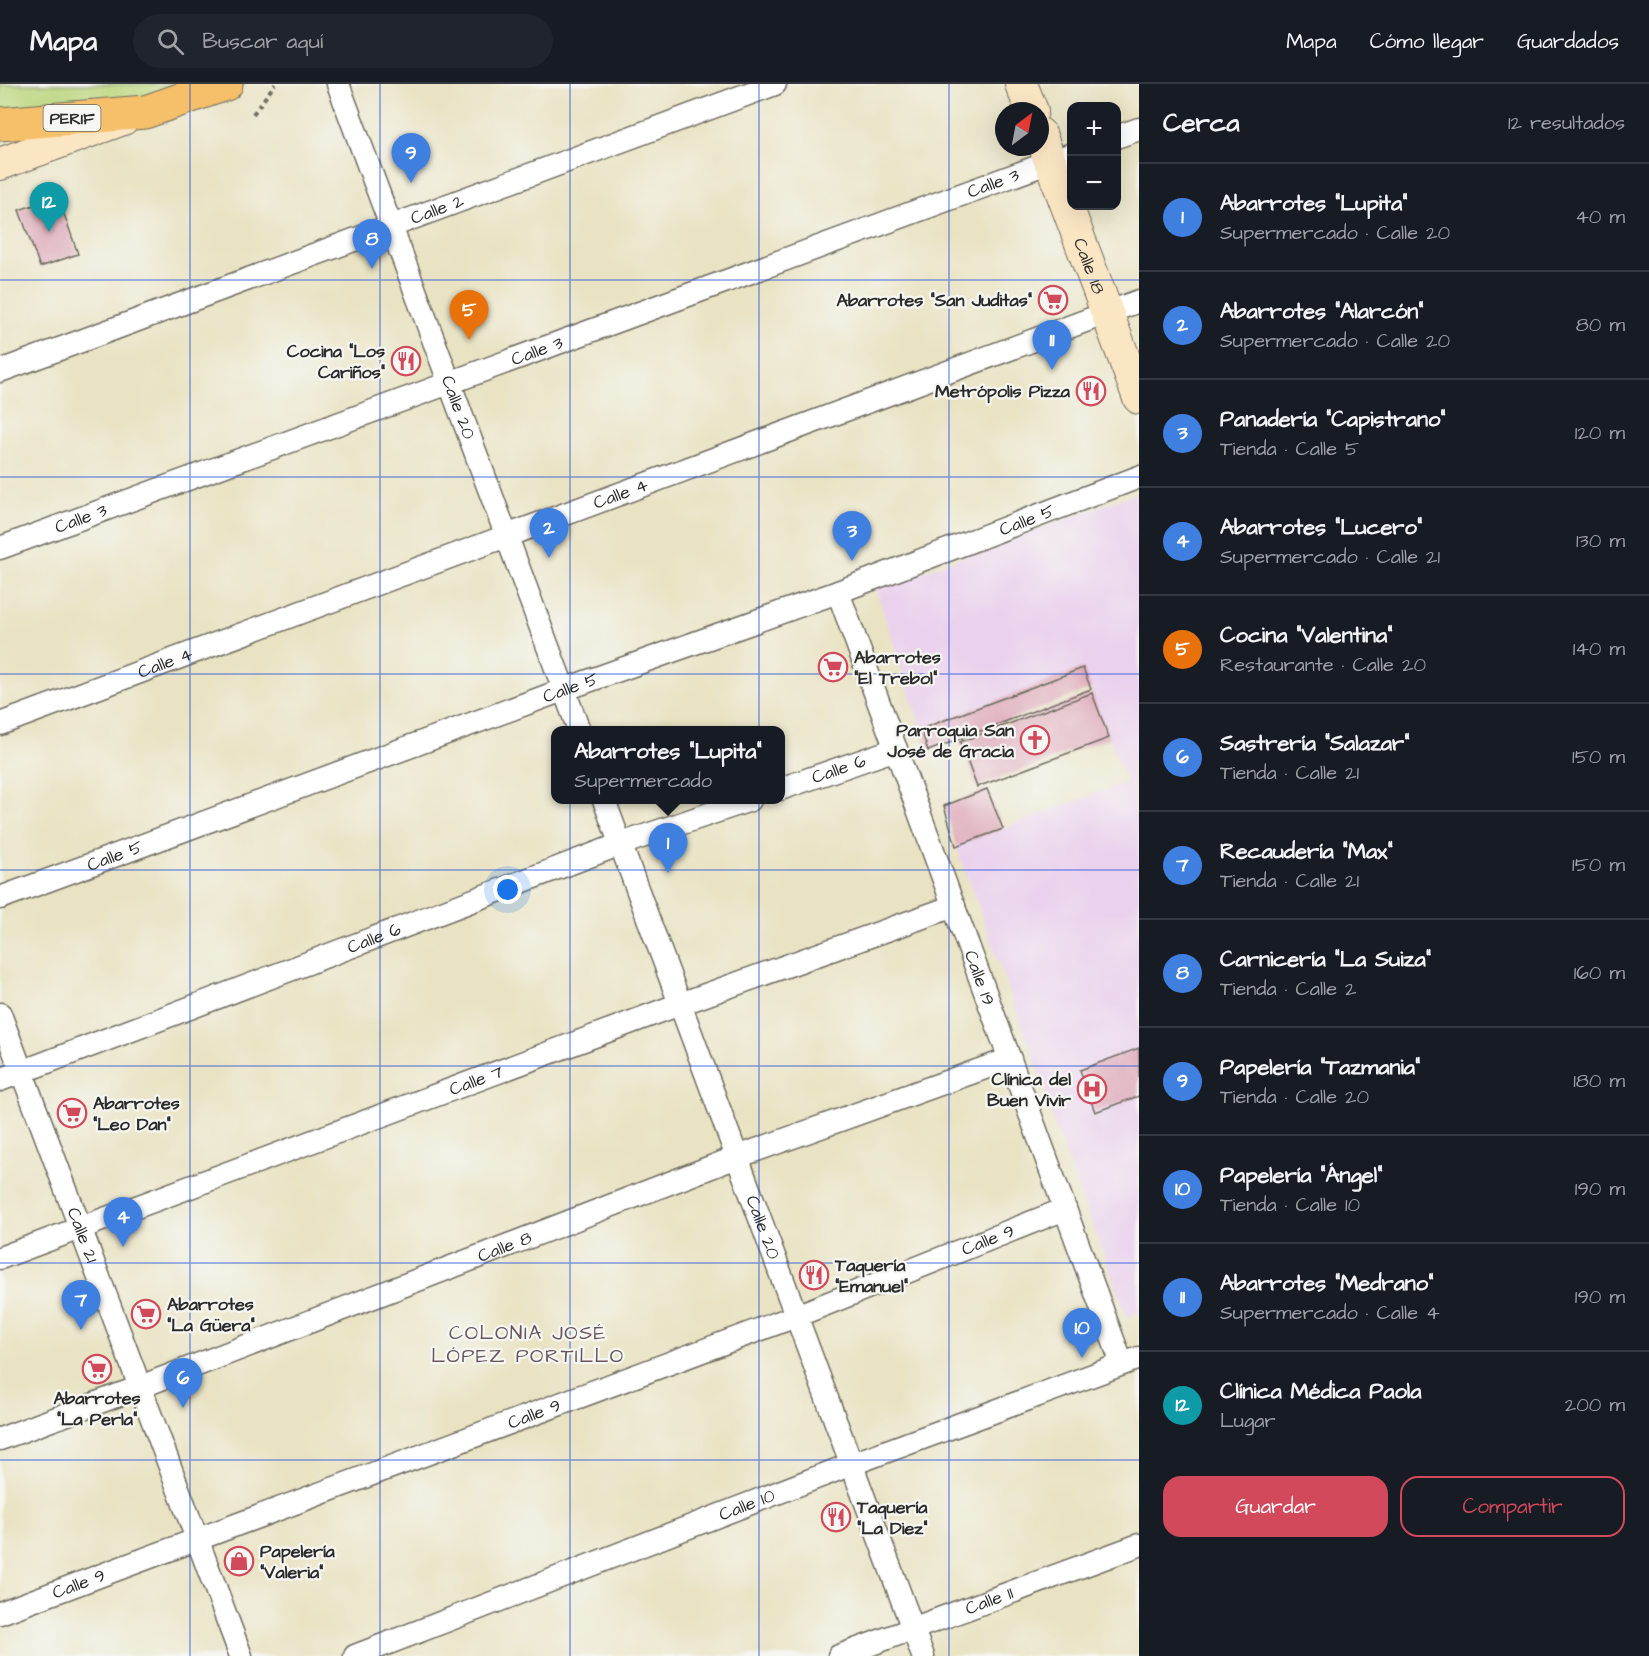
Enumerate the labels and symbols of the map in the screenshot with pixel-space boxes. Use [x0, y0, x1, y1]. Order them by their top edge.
north arrow [995, 102, 1049, 156]
road number: PERIF [44, 105, 100, 131]
pin: 9 [392, 134, 430, 183]
street label: Calle 3 [964, 162, 1023, 204]
pin: 12 [29, 182, 68, 232]
street label: Calle 2 [407, 188, 468, 231]
pin: 8 [352, 220, 392, 269]
street label: Calle 18 [1067, 234, 1111, 298]
supermarket icon: Abarrotes "San Juditas" [1037, 284, 1069, 316]
place label: Abarrotes "San Juditas" [836, 288, 1033, 313]
pin: 5 [450, 290, 488, 340]
pin: 11 [1032, 320, 1072, 370]
street label: Calle 3 [508, 330, 567, 372]
place label: Cocina "Los Cariños" [287, 339, 386, 385]
restaurant icon: Cocina "Los Cariños" [390, 345, 422, 377]
street label: Calle 20 [435, 372, 481, 443]
restaurant icon: Metrópolis Pizza [1075, 375, 1107, 407]
place label: Metrópolis Pizza [935, 379, 1071, 404]
street label: Calle 4 [590, 472, 652, 516]
street label: Calle 3 [51, 498, 110, 540]
street label: Calle 5 [996, 498, 1058, 542]
pin: 2 [530, 508, 568, 558]
pin: 3 [832, 512, 872, 561]
street label: Calle 4 [134, 642, 196, 685]
place label: Abarrotes "El Trebol" [854, 645, 941, 691]
supermarket icon: Abarrotes "El Trebol" [817, 651, 849, 683]
street label: Calle 5 [539, 666, 602, 709]
place label: Parroquia San José de Gracia [886, 718, 1015, 764]
church icon: Parroquia San José de Gracia [1019, 724, 1051, 756]
street label: Calle 6 [808, 748, 869, 790]
pin: 1 [648, 824, 688, 873]
street label: Calle 5 [83, 834, 146, 878]
your location [493, 875, 522, 904]
street label: Calle 6 [344, 917, 405, 960]
street label: Calle 19 [958, 947, 1001, 1009]
street label: Calle 7 [446, 1059, 507, 1102]
place label: Clínica del Buen Vivir [987, 1067, 1071, 1113]
hospital icon: Clínica del Buen Vivir [1076, 1073, 1108, 1105]
place label: Abarrotes "Leo Dan" [93, 1091, 180, 1137]
supermarket icon: Abarrotes "Leo Dan" [56, 1097, 88, 1129]
street label: Calle 20 [739, 1192, 786, 1263]
pin: 4 [104, 1198, 142, 1247]
street label: Calle 21 [61, 1204, 104, 1266]
street label: Calle 9 [958, 1218, 1018, 1262]
street label: Calle 8 [474, 1225, 536, 1269]
place label: Taquería "Emanuel" [834, 1253, 909, 1299]
restaurant icon: Taquería "Emanuel" [798, 1259, 830, 1291]
pin: 7 [62, 1280, 100, 1330]
place label: Abarrotes "La Güera" [167, 1292, 256, 1338]
supermarket icon: Abarrotes "La Güera" [130, 1298, 162, 1330]
pin: 10 [1062, 1308, 1102, 1358]
district label: COLONIA JOSÉ LÓPEZ PORTILLO [431, 1319, 625, 1370]
supermarket icon: Abarrotes "La Perla" [81, 1353, 113, 1385]
pin: 6 [164, 1358, 202, 1408]
place label: Abarrotes "La Perla" [54, 1386, 140, 1432]
street label: Calle 9 [504, 1393, 564, 1436]
street label: Calle 10 [715, 1483, 779, 1527]
place label: Taquería "La Diez" [856, 1495, 928, 1541]
restaurant icon: Taquería "La Diez" [820, 1501, 852, 1533]
place label: Papelería "Valeria" [260, 1539, 336, 1585]
shop icon: Papelería "Valeria" [223, 1545, 255, 1577]
street label: Calle 9 [49, 1563, 109, 1605]
street label: Calle 11 [962, 1581, 1017, 1621]

